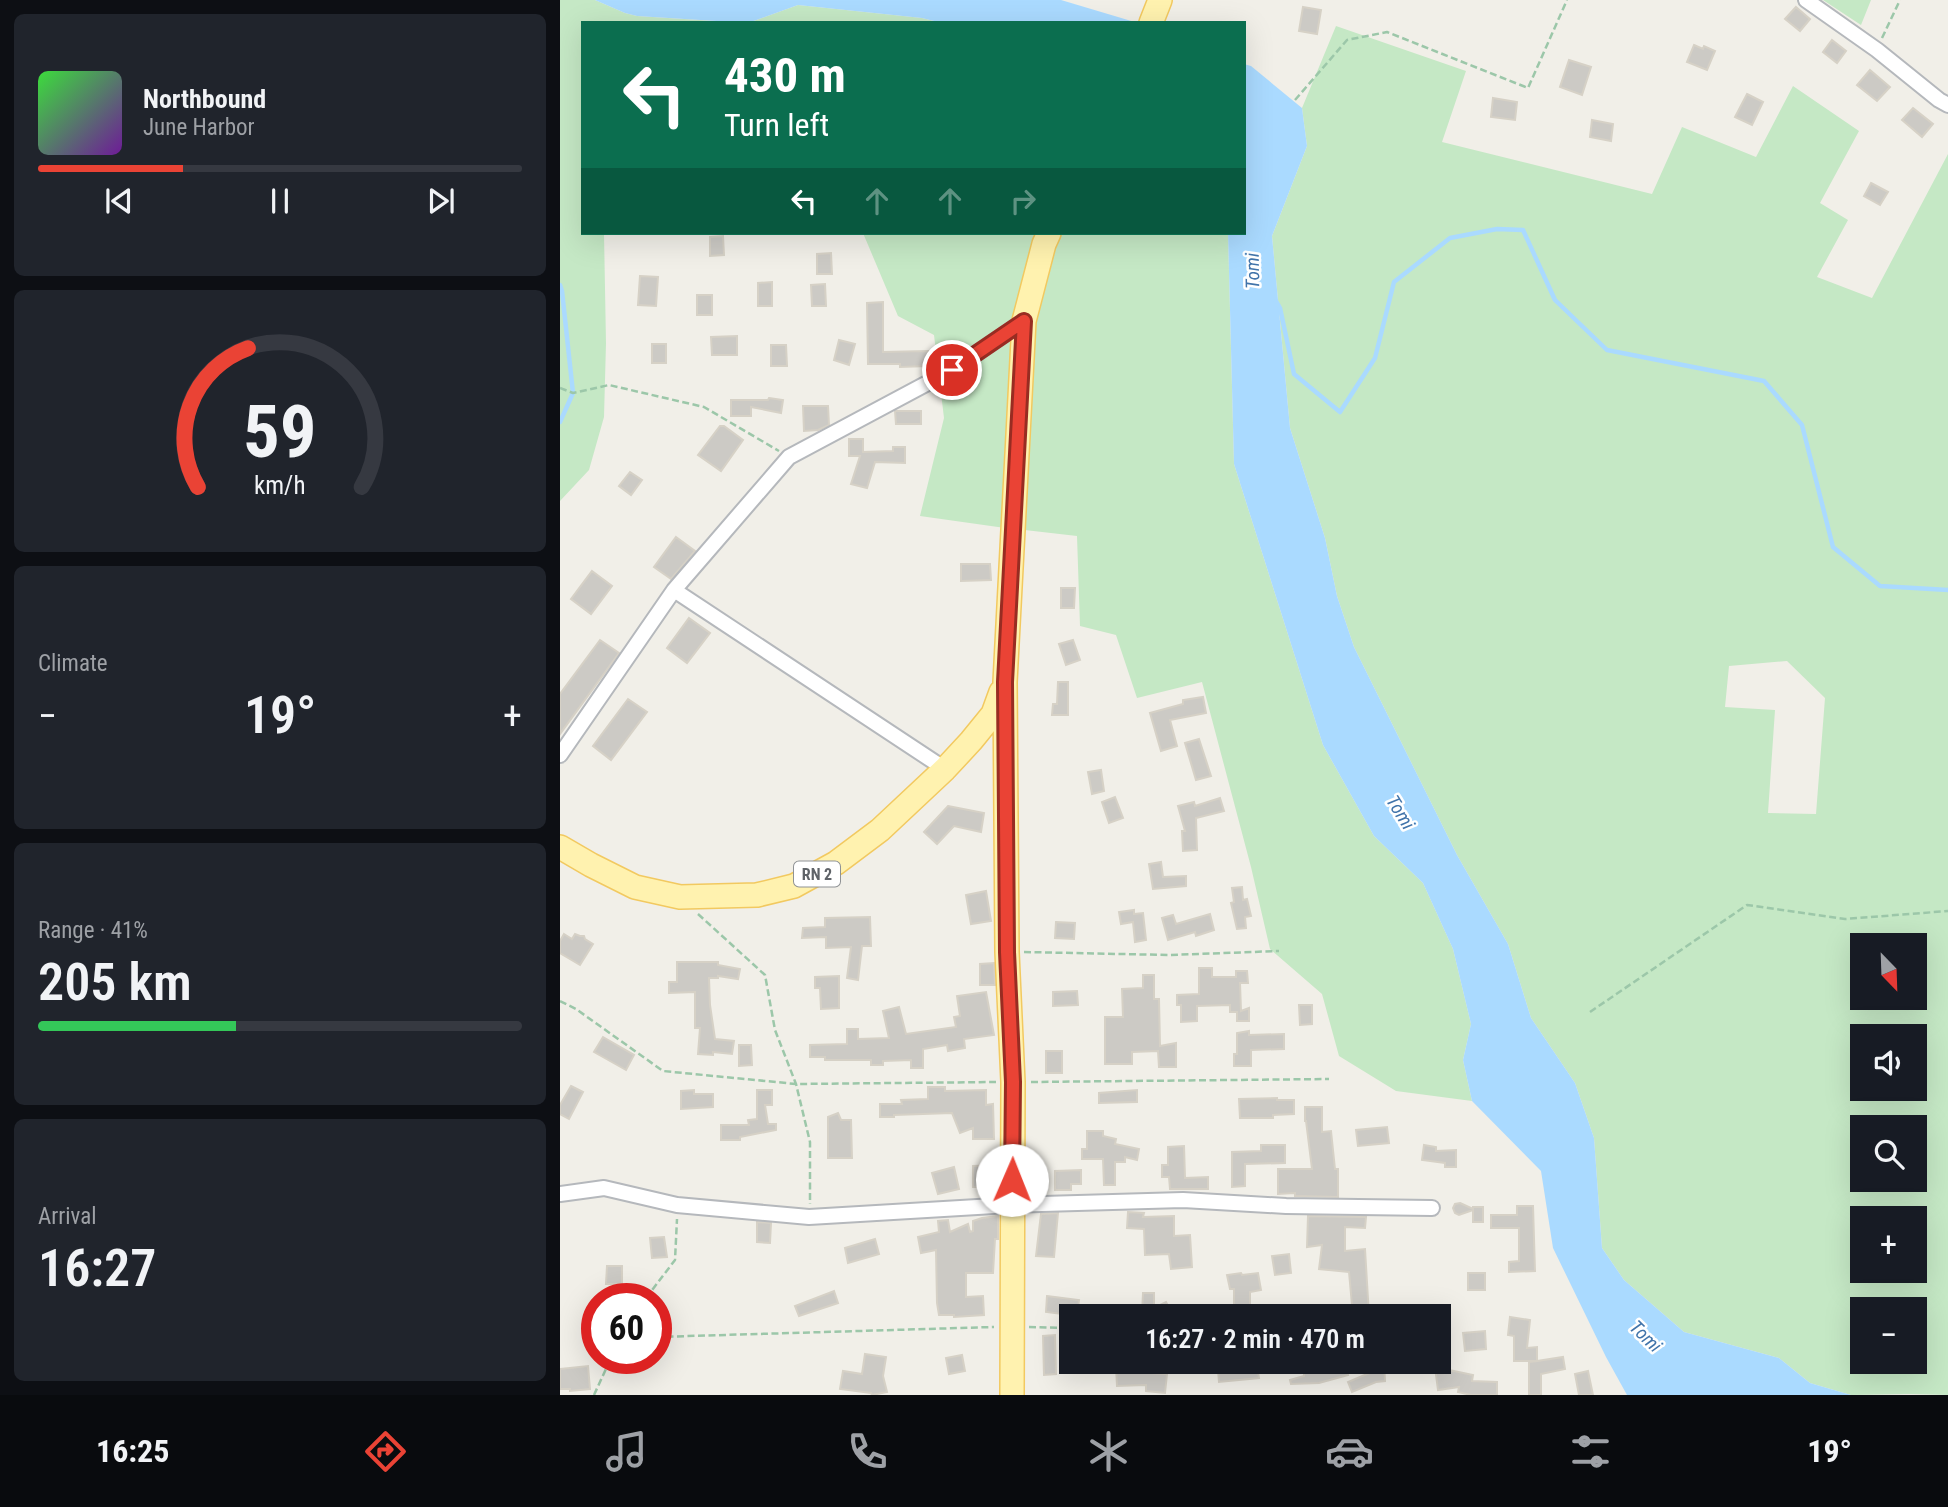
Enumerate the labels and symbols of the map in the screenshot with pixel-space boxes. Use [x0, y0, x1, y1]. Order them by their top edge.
water label: Tomi [1241, 252, 1264, 289]
pin [922, 340, 982, 400]
water label: Tomi [1381, 791, 1420, 834]
road number: RN 2 [794, 862, 840, 887]
north arrow [1850, 933, 1927, 1010]
position arrow [975, 1143, 1049, 1217]
speed limit sign: 60 [581, 1283, 672, 1374]
water label: Tomi [1625, 1316, 1667, 1358]

